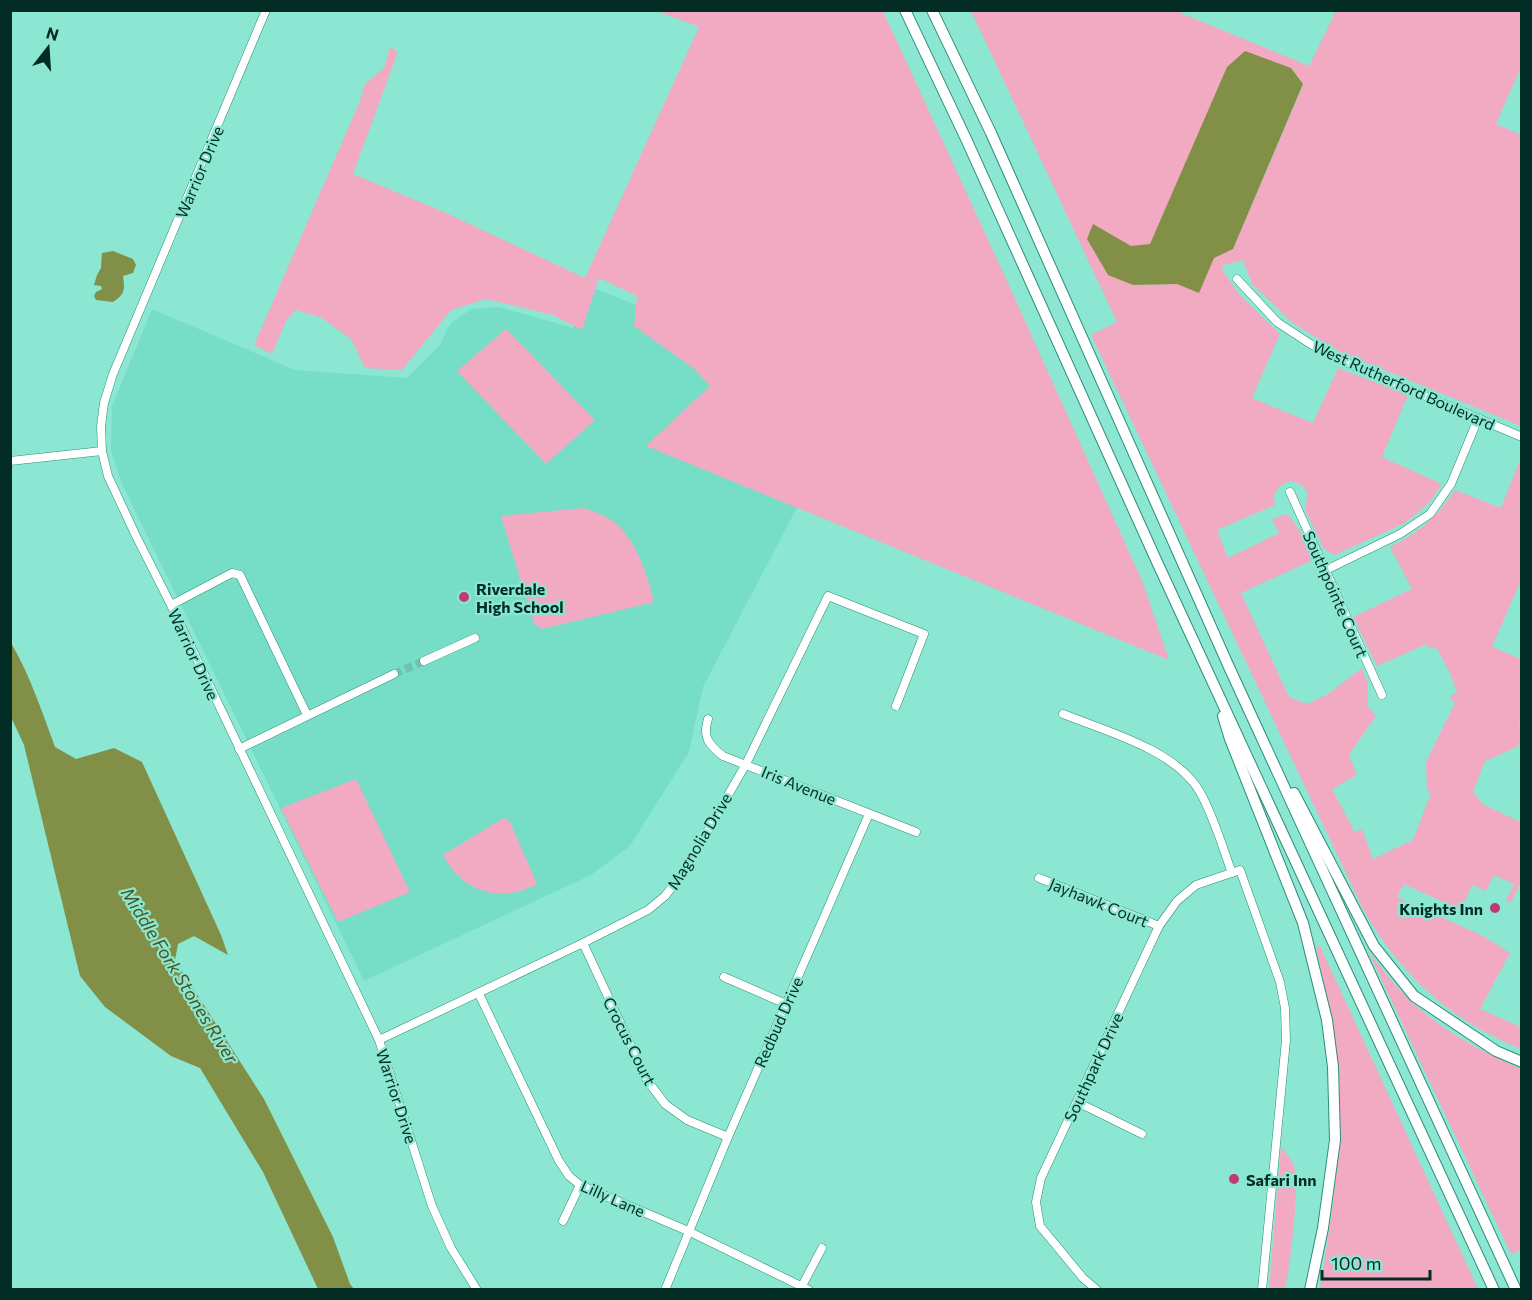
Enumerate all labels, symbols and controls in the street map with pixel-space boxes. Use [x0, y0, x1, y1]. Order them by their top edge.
north arrow [18, 18, 78, 78]
text: N [44, 22, 61, 44]
street label: Warrior Drive [171, 123, 227, 221]
street label: West Rutherford Boulevard [1310, 336, 1498, 434]
street label: Southpointe Court [1300, 528, 1373, 661]
place label: Riverdale High School [476, 579, 564, 616]
marker: Riverdale High School [457, 590, 471, 604]
street label: Warrior Drive [165, 605, 223, 703]
street label: Iris Avenue [759, 761, 839, 809]
street label: Magnolia Drive [663, 789, 735, 893]
street label: Jayhawk Court [1047, 873, 1152, 931]
water label: Middle Fork Stones River [117, 883, 244, 1068]
place label: Knights Inn [1399, 899, 1483, 918]
marker: Knights Inn [1488, 901, 1502, 915]
street label: Redbud Drive [750, 974, 806, 1070]
street label: Crocus Court [600, 994, 661, 1089]
street label: Southpark Drive [1059, 1009, 1127, 1125]
street label: Warrior Drive [373, 1046, 421, 1146]
place label: Safari Inn [1246, 1170, 1317, 1189]
marker: Safari Inn [1227, 1172, 1241, 1186]
street label: Lilly Lane [578, 1176, 648, 1220]
scale bar [1322, 1243, 1430, 1281]
text: 100 m [1331, 1252, 1381, 1274]

